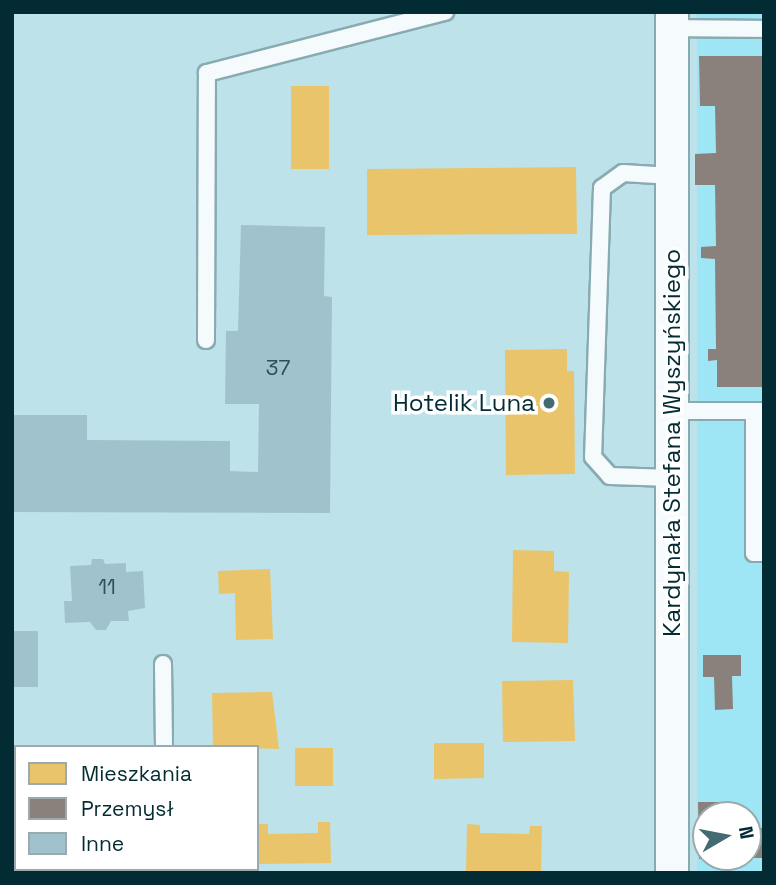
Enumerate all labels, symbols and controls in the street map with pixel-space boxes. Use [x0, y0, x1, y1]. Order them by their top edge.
street label: Kardynała Stefana Wyszyńskiego [658, 249, 686, 637]
house number: 37 [266, 355, 290, 381]
place label: Hotelik Luna [393, 389, 535, 417]
marker: Hotelik Luna [541, 395, 557, 411]
house number: 11 [98, 574, 116, 600]
legend [14, 745, 259, 871]
text: Mieszkania [81, 760, 192, 787]
text: Przemysł [81, 795, 174, 822]
north arrow [692, 801, 762, 871]
text: N [733, 824, 760, 841]
text: Inne [81, 830, 124, 857]

